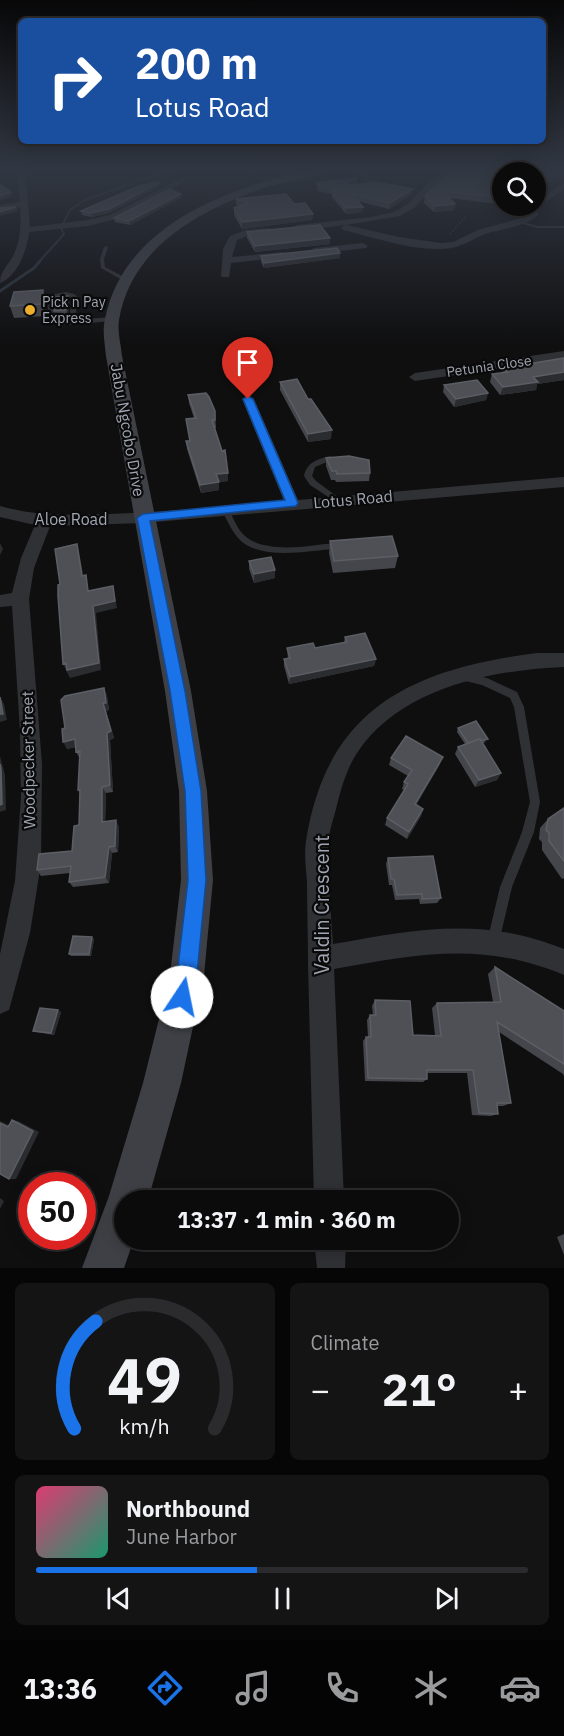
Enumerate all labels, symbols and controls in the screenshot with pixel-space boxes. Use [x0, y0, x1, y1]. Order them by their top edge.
text: 200 m [135, 36, 258, 91]
icon: right [36, 42, 114, 120]
text: Lotus Road [135, 89, 270, 124]
map controls [492, 162, 546, 216]
button: search [492, 162, 546, 216]
place label: Pick n Pay Express [42, 293, 106, 327]
marker: Pick n Pay Express [23, 303, 37, 317]
pin [222, 337, 273, 399]
icon: arrive [231, 346, 264, 379]
street label: Petunia Close [445, 351, 533, 381]
street label: Jabu Ngcobo Drive [106, 362, 150, 498]
street label: Lotus Road [312, 486, 394, 512]
street label: Aloe Road [35, 509, 107, 529]
street label: Woodpecker Street [17, 691, 39, 829]
street label: Valdin Crescent [308, 835, 335, 975]
position arrow [150, 965, 214, 1029]
speed limit sign: 50 [18, 1172, 96, 1250]
text: 13:37 · 1 min · 360 m [177, 1205, 396, 1234]
text: Climate [311, 1329, 379, 1356]
text: 49 [107, 1339, 182, 1420]
text: 21° [382, 1360, 457, 1418]
text: − [311, 1368, 330, 1411]
text: + [508, 1368, 528, 1411]
text: km/h [120, 1412, 170, 1440]
text: Northbound [126, 1494, 250, 1523]
text: June Harbor [126, 1523, 237, 1550]
icon: previous [102, 1582, 135, 1615]
icon: pause [266, 1582, 299, 1615]
icon: next [430, 1582, 463, 1615]
icon: directions [144, 1667, 186, 1709]
icon: music [232, 1667, 274, 1709]
icon: phone [321, 1667, 363, 1709]
icon: climate [410, 1667, 452, 1709]
icon: car [499, 1667, 541, 1709]
text: 13:36 [23, 1671, 97, 1706]

